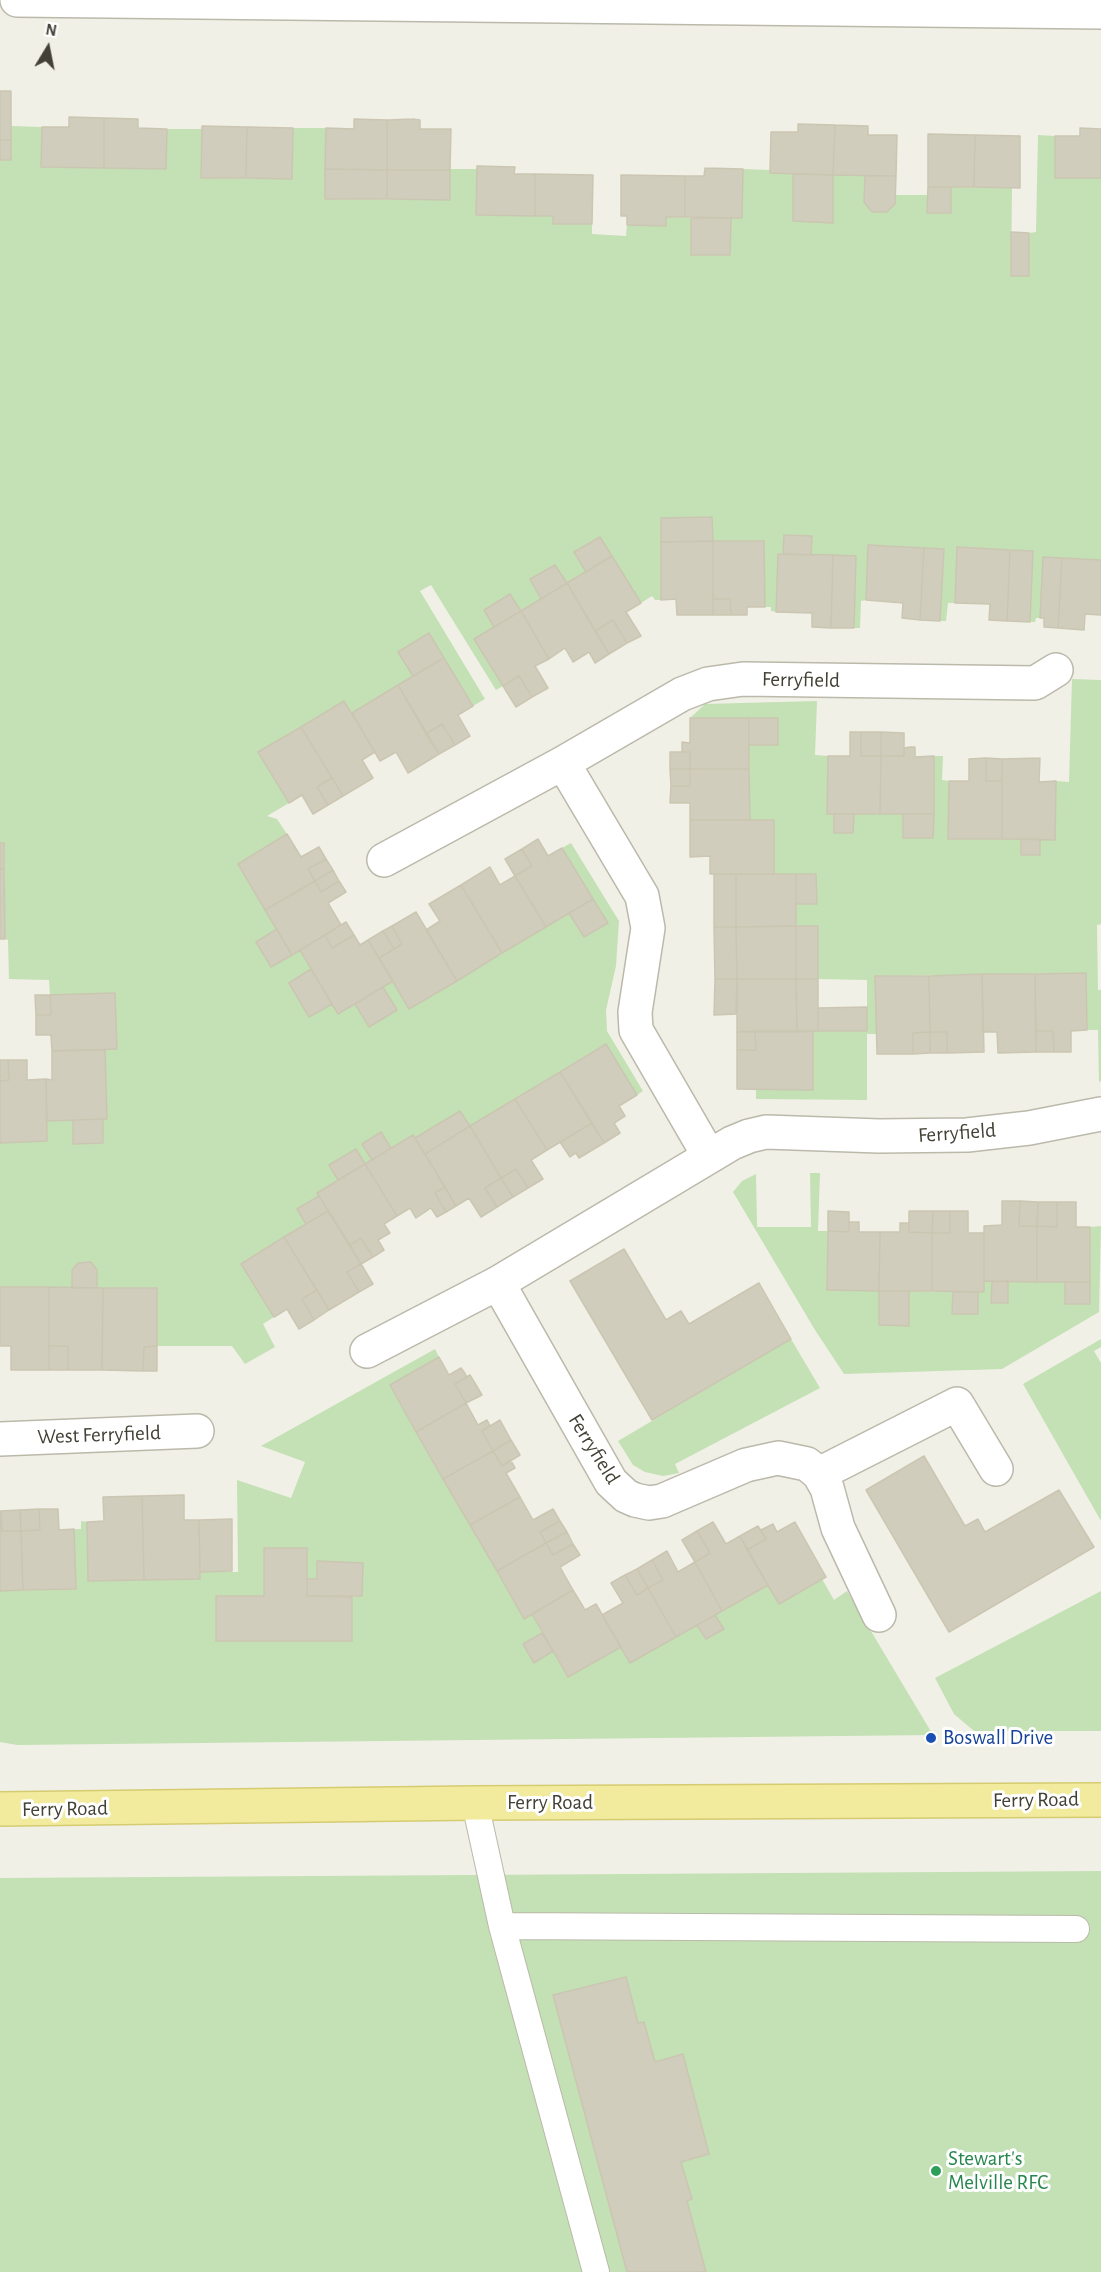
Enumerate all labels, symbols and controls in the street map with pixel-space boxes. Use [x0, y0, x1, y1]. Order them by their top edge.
north arrow [18, 18, 78, 78]
text: N [44, 21, 58, 39]
street label: Ferryfield [762, 667, 840, 693]
street label: Ferryfield [917, 1118, 997, 1148]
street label: Ferryfield [563, 1409, 625, 1489]
street label: West Ferryfield [37, 1420, 161, 1450]
place label: Boswall Drive [943, 1725, 1053, 1751]
marker: Boswall Drive [924, 1731, 938, 1745]
street label: Ferry Road [993, 1787, 1079, 1813]
street label: Ferry Road [507, 1790, 593, 1816]
street label: Ferry Road [22, 1796, 108, 1822]
place label: Stewart's Melville RFC [948, 2146, 1048, 2196]
marker: Stewart's Melville RFC [929, 2164, 943, 2178]

